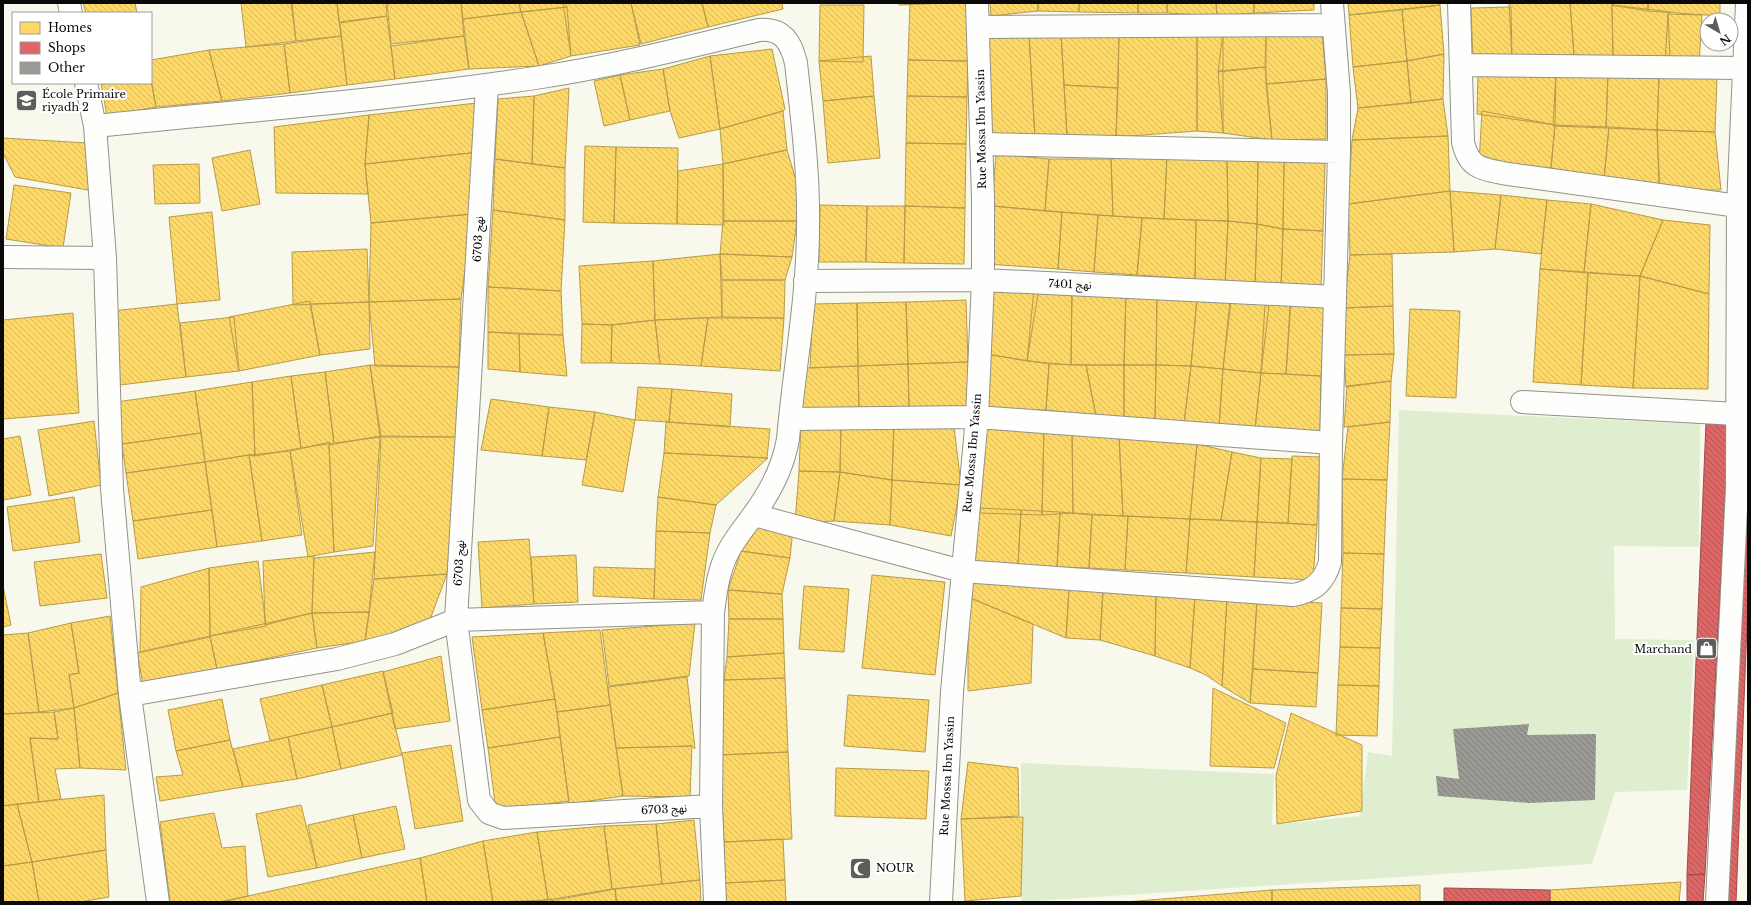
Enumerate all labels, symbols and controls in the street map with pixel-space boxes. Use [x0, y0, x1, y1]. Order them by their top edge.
legend [12, 12, 152, 84]
north arrow [1699, 12, 1739, 52]
text: Homes [48, 20, 92, 35]
text: N [1716, 31, 1734, 49]
text: Shops [48, 40, 85, 55]
text: Other [48, 60, 85, 75]
street label: Rue Mossa Ibn Yassin [973, 68, 989, 189]
school or university icon: École Primaire riyadh 2 [13, 87, 39, 113]
place label: École Primaire riyadh 2 [42, 87, 126, 114]
street label: نهج 6703 [470, 216, 487, 262]
street label: نهج 7401 [1048, 276, 1092, 293]
street label: Rue Mossa Ibn Yassin [960, 392, 984, 513]
street label: نهج 6703 [451, 540, 468, 586]
shop icon: Marchand [1694, 636, 1720, 662]
place label: Marchand [1634, 642, 1693, 656]
street label: Rue Mossa Ibn Yassin [937, 715, 957, 836]
street label: نهج 6703 [641, 801, 687, 818]
mosque icon: NOUR [847, 855, 873, 881]
place label: NOUR [876, 861, 915, 875]

